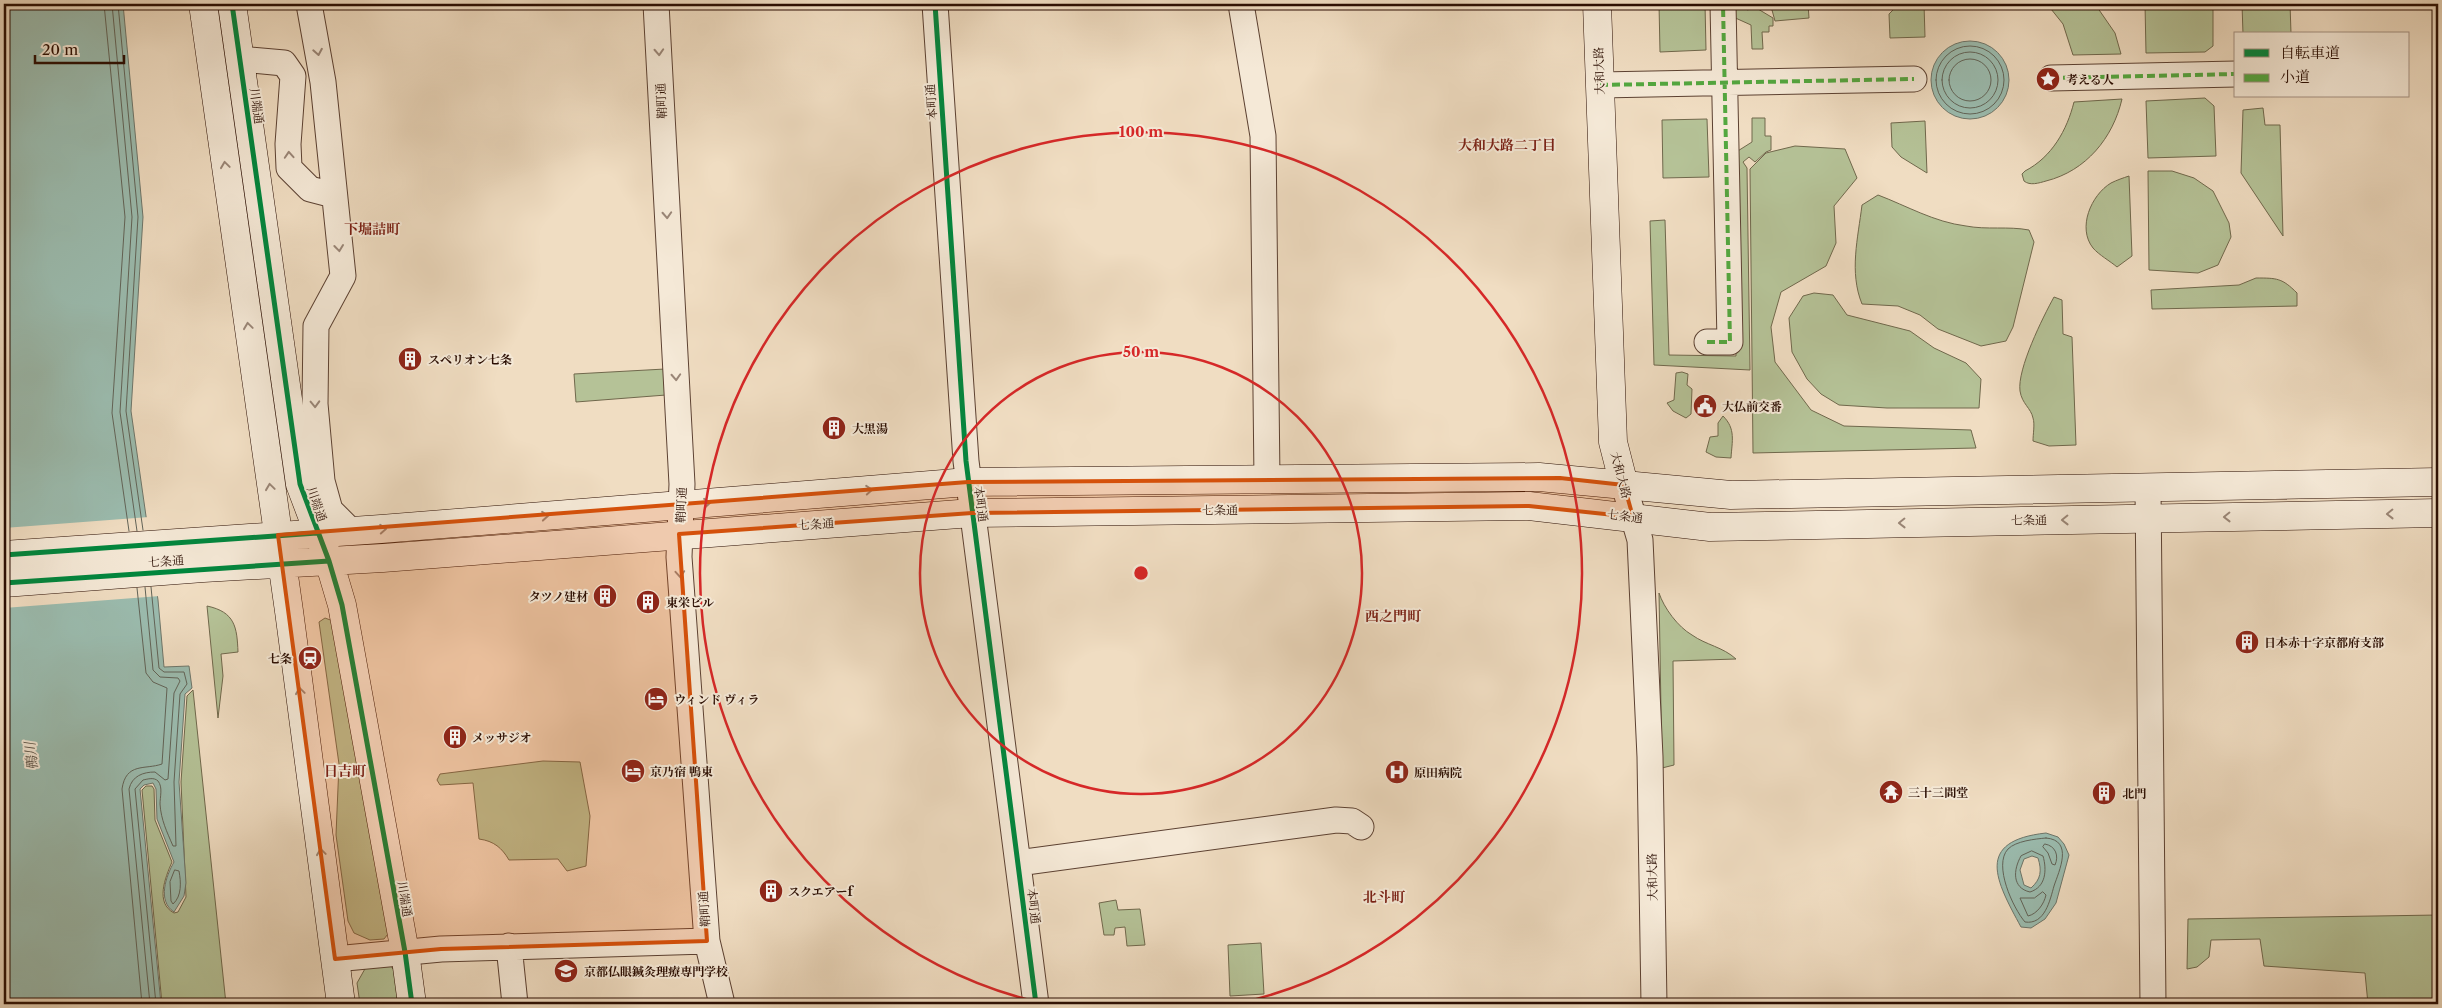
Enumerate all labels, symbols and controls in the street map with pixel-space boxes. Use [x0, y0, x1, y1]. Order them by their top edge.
scale bar [35, 32, 124, 64]
legend [2234, 32, 2410, 98]
text: 20 m [42, 40, 78, 59]
text: 自転車道 [2280, 43, 2340, 62]
one-way arrow [312, 47, 322, 56]
street label: 大和大路 [1591, 47, 1607, 95]
one-way arrow [653, 49, 664, 57]
place icon: 考える人 [2035, 66, 2061, 92]
text: 小道 [2280, 67, 2310, 86]
place label: 考える人 [2066, 72, 2114, 87]
street label: 鞘町通 [653, 83, 669, 119]
street label: 本町通 [922, 84, 940, 120]
street label: 川端通 [247, 87, 267, 125]
text: 100 m [1119, 122, 1163, 141]
district label: 大和大路二丁目 [1458, 136, 1556, 154]
one-way arrow [283, 151, 294, 159]
one-way arrow [220, 161, 231, 169]
one-way arrow [662, 211, 673, 219]
district label: 下堀詰町 [344, 220, 401, 238]
one-way arrow [333, 244, 344, 252]
one-way arrow [243, 322, 254, 330]
text: 50 m [1123, 342, 1159, 361]
building icon: スペリオン七条 [397, 346, 423, 372]
place label: スペリオン七条 [428, 352, 512, 367]
one-way arrow [670, 373, 681, 381]
public building icon: 大仏前交番 [1692, 393, 1718, 419]
place label: 大仏前交番 [1722, 399, 1782, 414]
one-way arrow [310, 400, 321, 408]
building icon: 大黒湯 [821, 415, 847, 441]
place label: 大黒湯 [852, 421, 888, 436]
street label: 大和大路 [1608, 450, 1634, 500]
one-way arrow [266, 483, 276, 491]
street label: 川端通 [304, 485, 330, 523]
one-way arrow [865, 485, 873, 496]
street label: 本町通 [971, 485, 991, 523]
street label: 鞘町通 [673, 487, 689, 523]
one-way arrow [703, 498, 711, 509]
street label: 七条通 [1202, 502, 1238, 518]
street label: 七条通 [1606, 506, 1644, 526]
one-way arrow [2385, 509, 2393, 519]
one-way arrow [541, 511, 549, 522]
street label: 七条通 [2011, 512, 2047, 528]
one-way arrow [2223, 512, 2230, 522]
one-way arrow [2060, 514, 2068, 525]
street label: 七条通 [798, 515, 834, 533]
one-way arrow [1898, 518, 1906, 528]
one-way arrow [379, 524, 387, 535]
street label: 七条通 [148, 552, 184, 570]
centre of rings [1132, 564, 1150, 582]
one-way arrow [674, 570, 685, 578]
building icon: タツノ建材 [592, 583, 618, 609]
place label: タツノ建材 [529, 589, 588, 604]
building icon: 東栄ビル [635, 589, 661, 615]
place label: 東栄ビル [666, 595, 714, 610]
district label: 西之門町 [1365, 607, 1422, 625]
building icon: 日本赤十字京都府支部 [2234, 629, 2260, 655]
place label: 日本赤十字京都府支部 [2264, 635, 2384, 650]
station icon: 七条 [297, 645, 323, 671]
place label: 七条 [268, 651, 292, 666]
one-way arrow [295, 686, 305, 695]
hotel icon: ウィンド ヴィラ [643, 686, 669, 712]
place label: ウィンド ヴィラ [674, 692, 760, 707]
building icon: メッサジオ [442, 724, 468, 750]
place label: メッサジオ [472, 730, 532, 745]
water label: 鴨川 [20, 739, 41, 771]
hotel icon: 京乃宿 鴨東 [620, 758, 646, 784]
hospital icon: 原田病院 [1384, 759, 1410, 785]
district label: 日吉町 [324, 762, 367, 780]
place label: 京乃宿 鴨東 [650, 764, 713, 779]
place label: 原田病院 [1414, 765, 1462, 780]
temple icon: 三十三間堂 [1878, 779, 1904, 805]
building icon: 北門 [2091, 780, 2117, 806]
place label: 三十三間堂 [1908, 785, 1968, 800]
place label: 北門 [2122, 786, 2146, 801]
one-way arrow [316, 848, 327, 856]
street label: 大和大路 [1644, 853, 1660, 901]
building icon: スクエアーf [758, 878, 784, 904]
street label: 川端通 [394, 880, 416, 918]
place label: スクエアーf [788, 884, 854, 899]
street label: 本町通 [1024, 887, 1044, 925]
district label: 北斗町 [1363, 888, 1406, 906]
street label: 鞘町通 [695, 891, 713, 927]
school or university icon: 京都仏眼鍼灸理療専門学校 [553, 958, 579, 984]
place label: 京都仏眼鍼灸理療専門学校 [584, 964, 728, 979]

